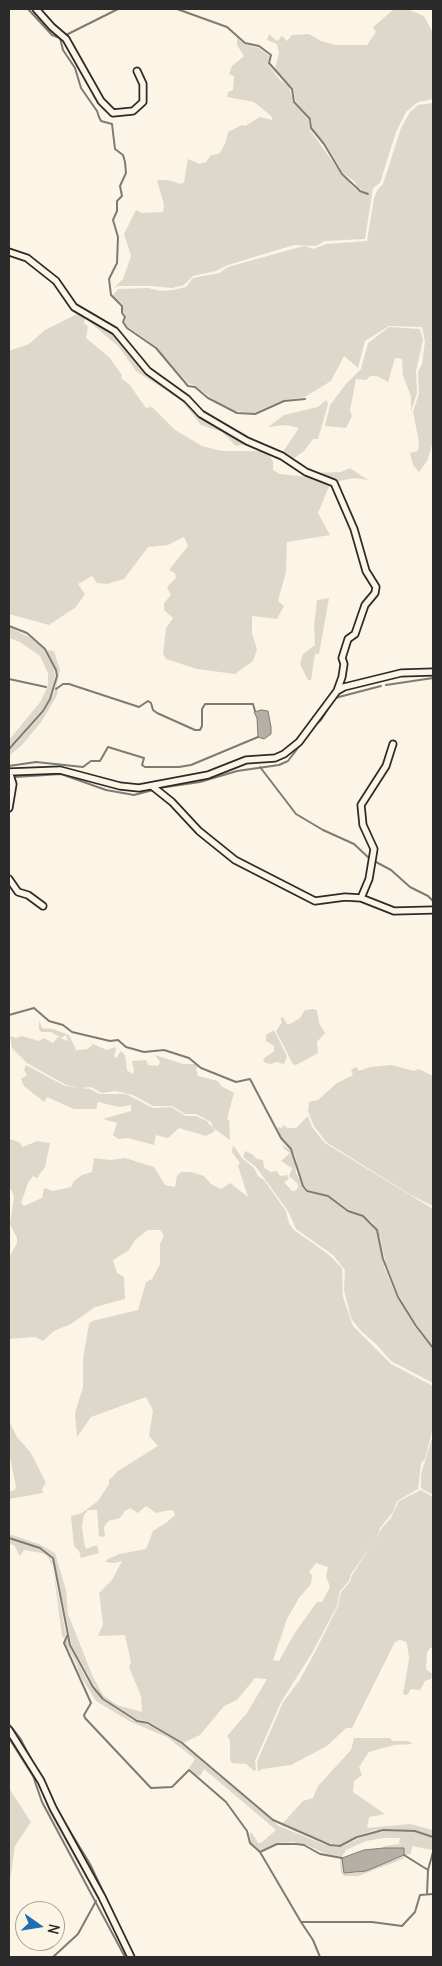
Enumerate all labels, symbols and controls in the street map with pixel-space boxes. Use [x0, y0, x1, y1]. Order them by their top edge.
north arrow [15, 1901, 65, 1951]
text: N [44, 1922, 64, 1936]

